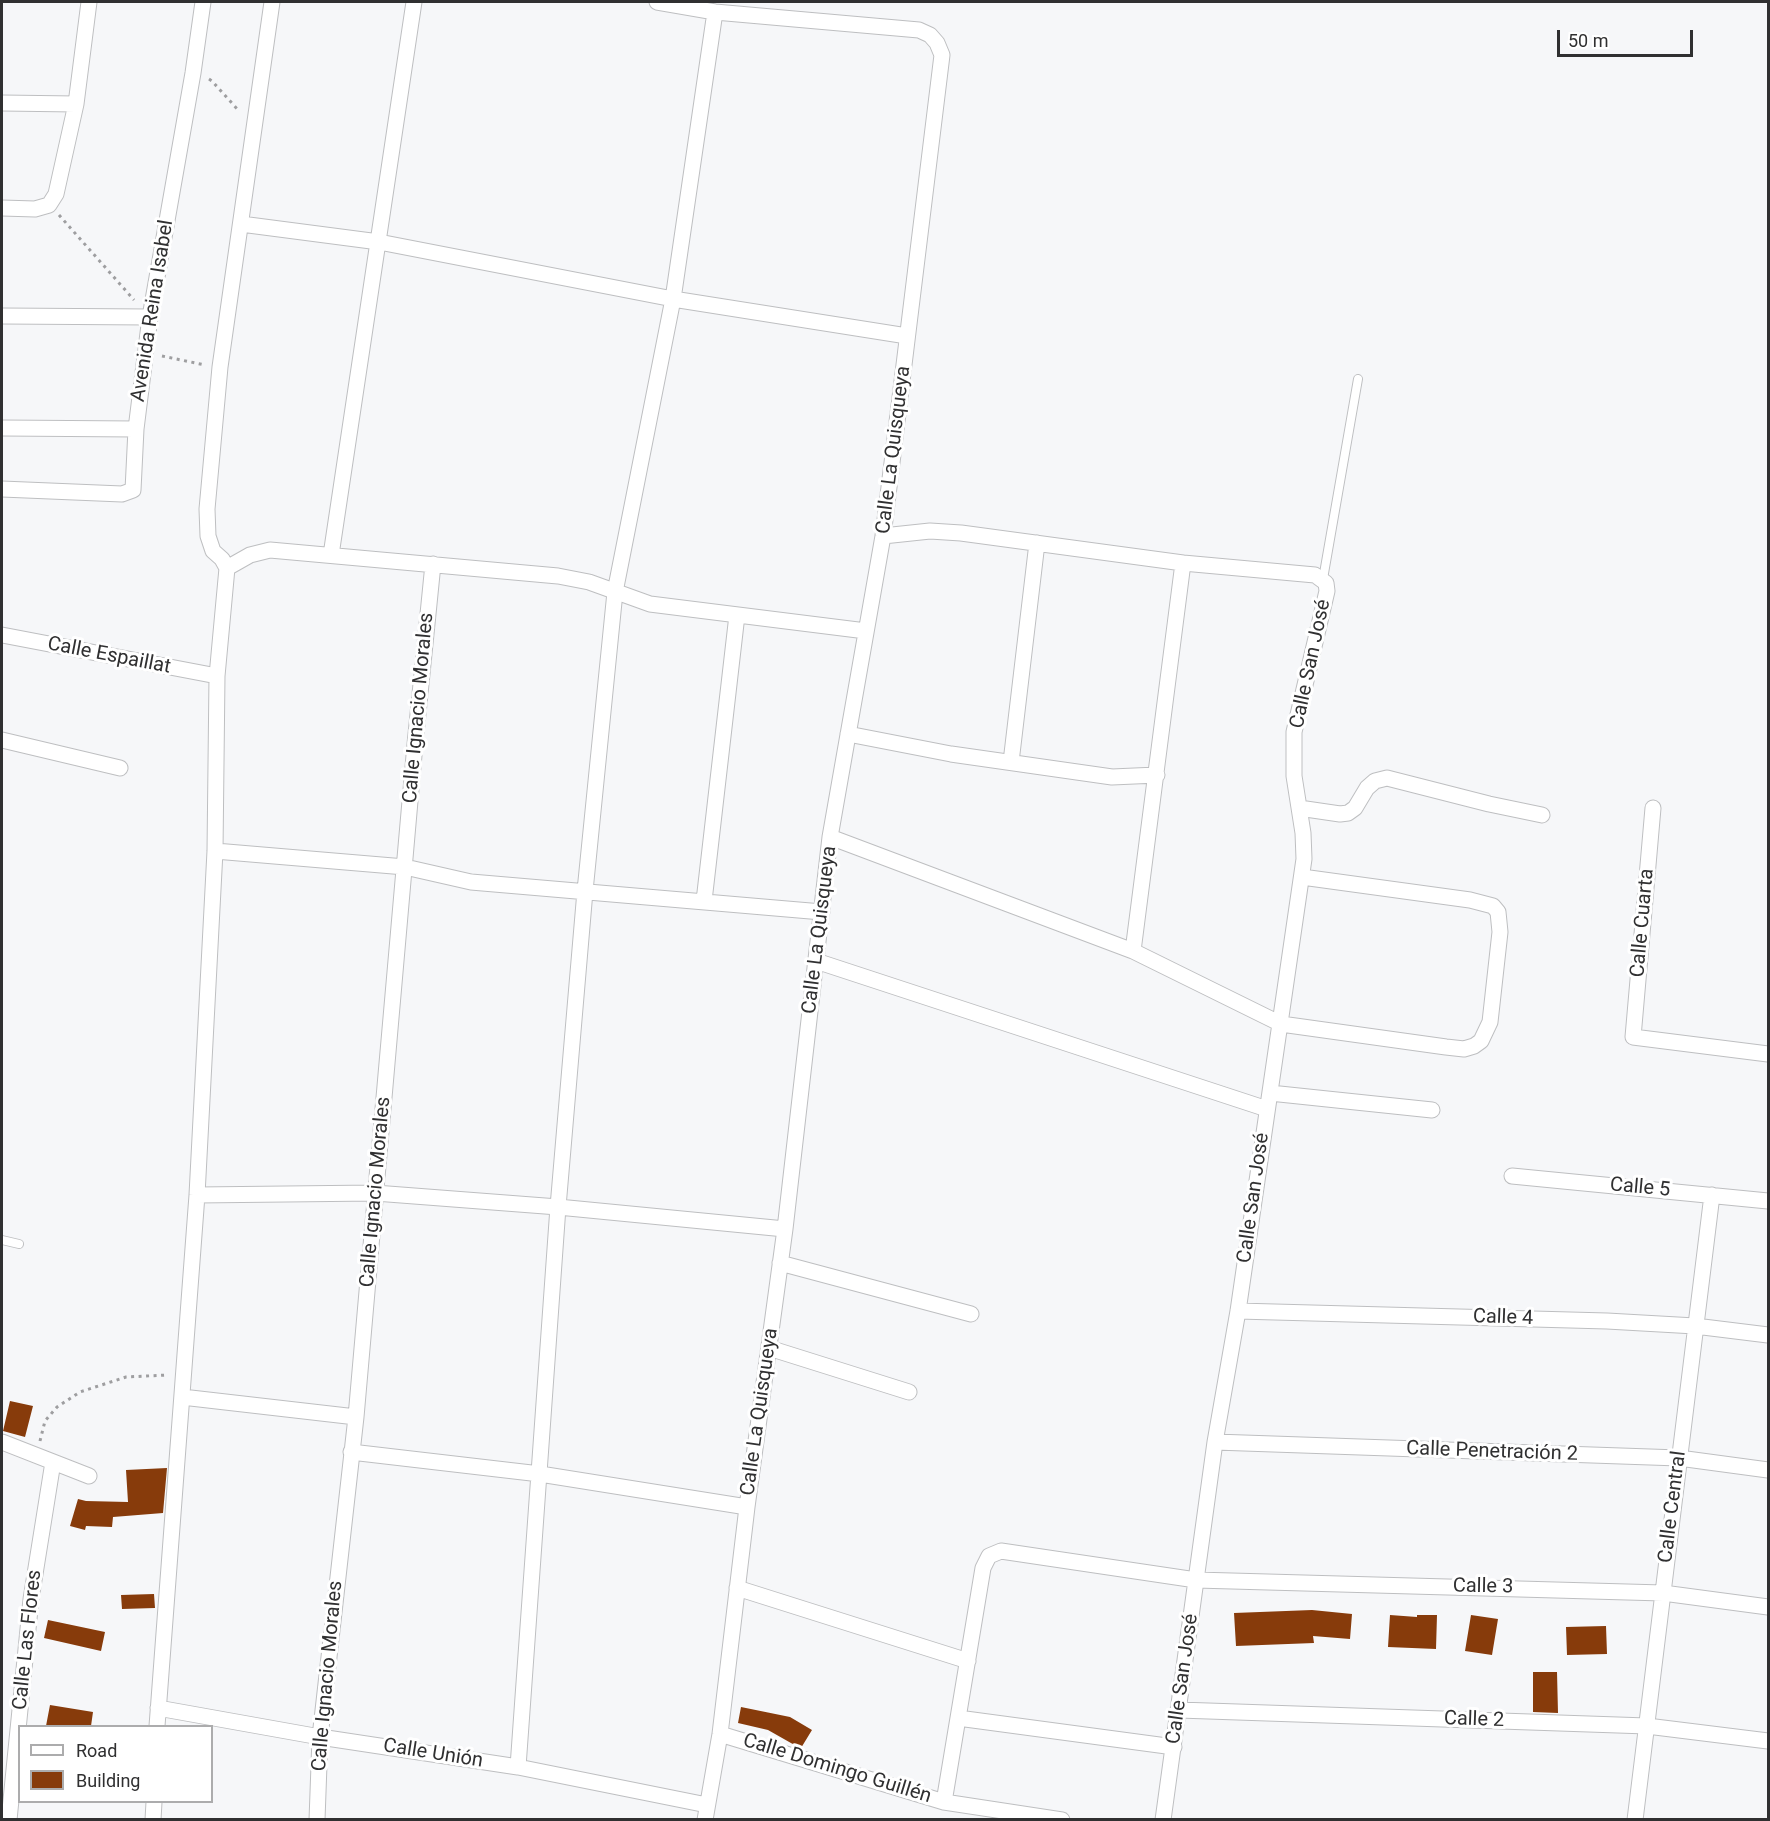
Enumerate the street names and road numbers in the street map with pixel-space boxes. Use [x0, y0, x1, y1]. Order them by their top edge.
street label: Avenida Reina Isabel [127, 218, 179, 404]
street label: Calle La Quisqueya [872, 365, 916, 535]
street label: Calle San José [1286, 597, 1336, 731]
street label: Calle Ignacio Morales [399, 612, 439, 804]
street label: Calle Espaillat [45, 632, 173, 680]
street label: Calle La Quisqueya [798, 845, 842, 1015]
street label: Calle Cuarta [1626, 868, 1660, 978]
street label: Calle Ignacio Morales [356, 1096, 396, 1288]
street label: Calle San José [1233, 1131, 1275, 1265]
street label: Calle 5 [1609, 1173, 1671, 1203]
street label: Calle 4 [1472, 1305, 1534, 1331]
street label: Calle La Quisqueya [736, 1327, 784, 1497]
street label: Calle Penetración 2 [1406, 1437, 1578, 1467]
street label: Calle Central [1654, 1450, 1692, 1564]
street label: Calle Las Flores [9, 1569, 47, 1711]
street label: Calle 3 [1453, 1574, 1513, 1600]
street label: Calle Ignacio Morales [308, 1580, 348, 1772]
street label: Calle San José [1162, 1612, 1204, 1746]
street label: Calle 2 [1443, 1707, 1505, 1733]
street label: Calle Domingo Guillén [740, 1729, 934, 1809]
street label: Calle Unión [381, 1734, 485, 1774]

